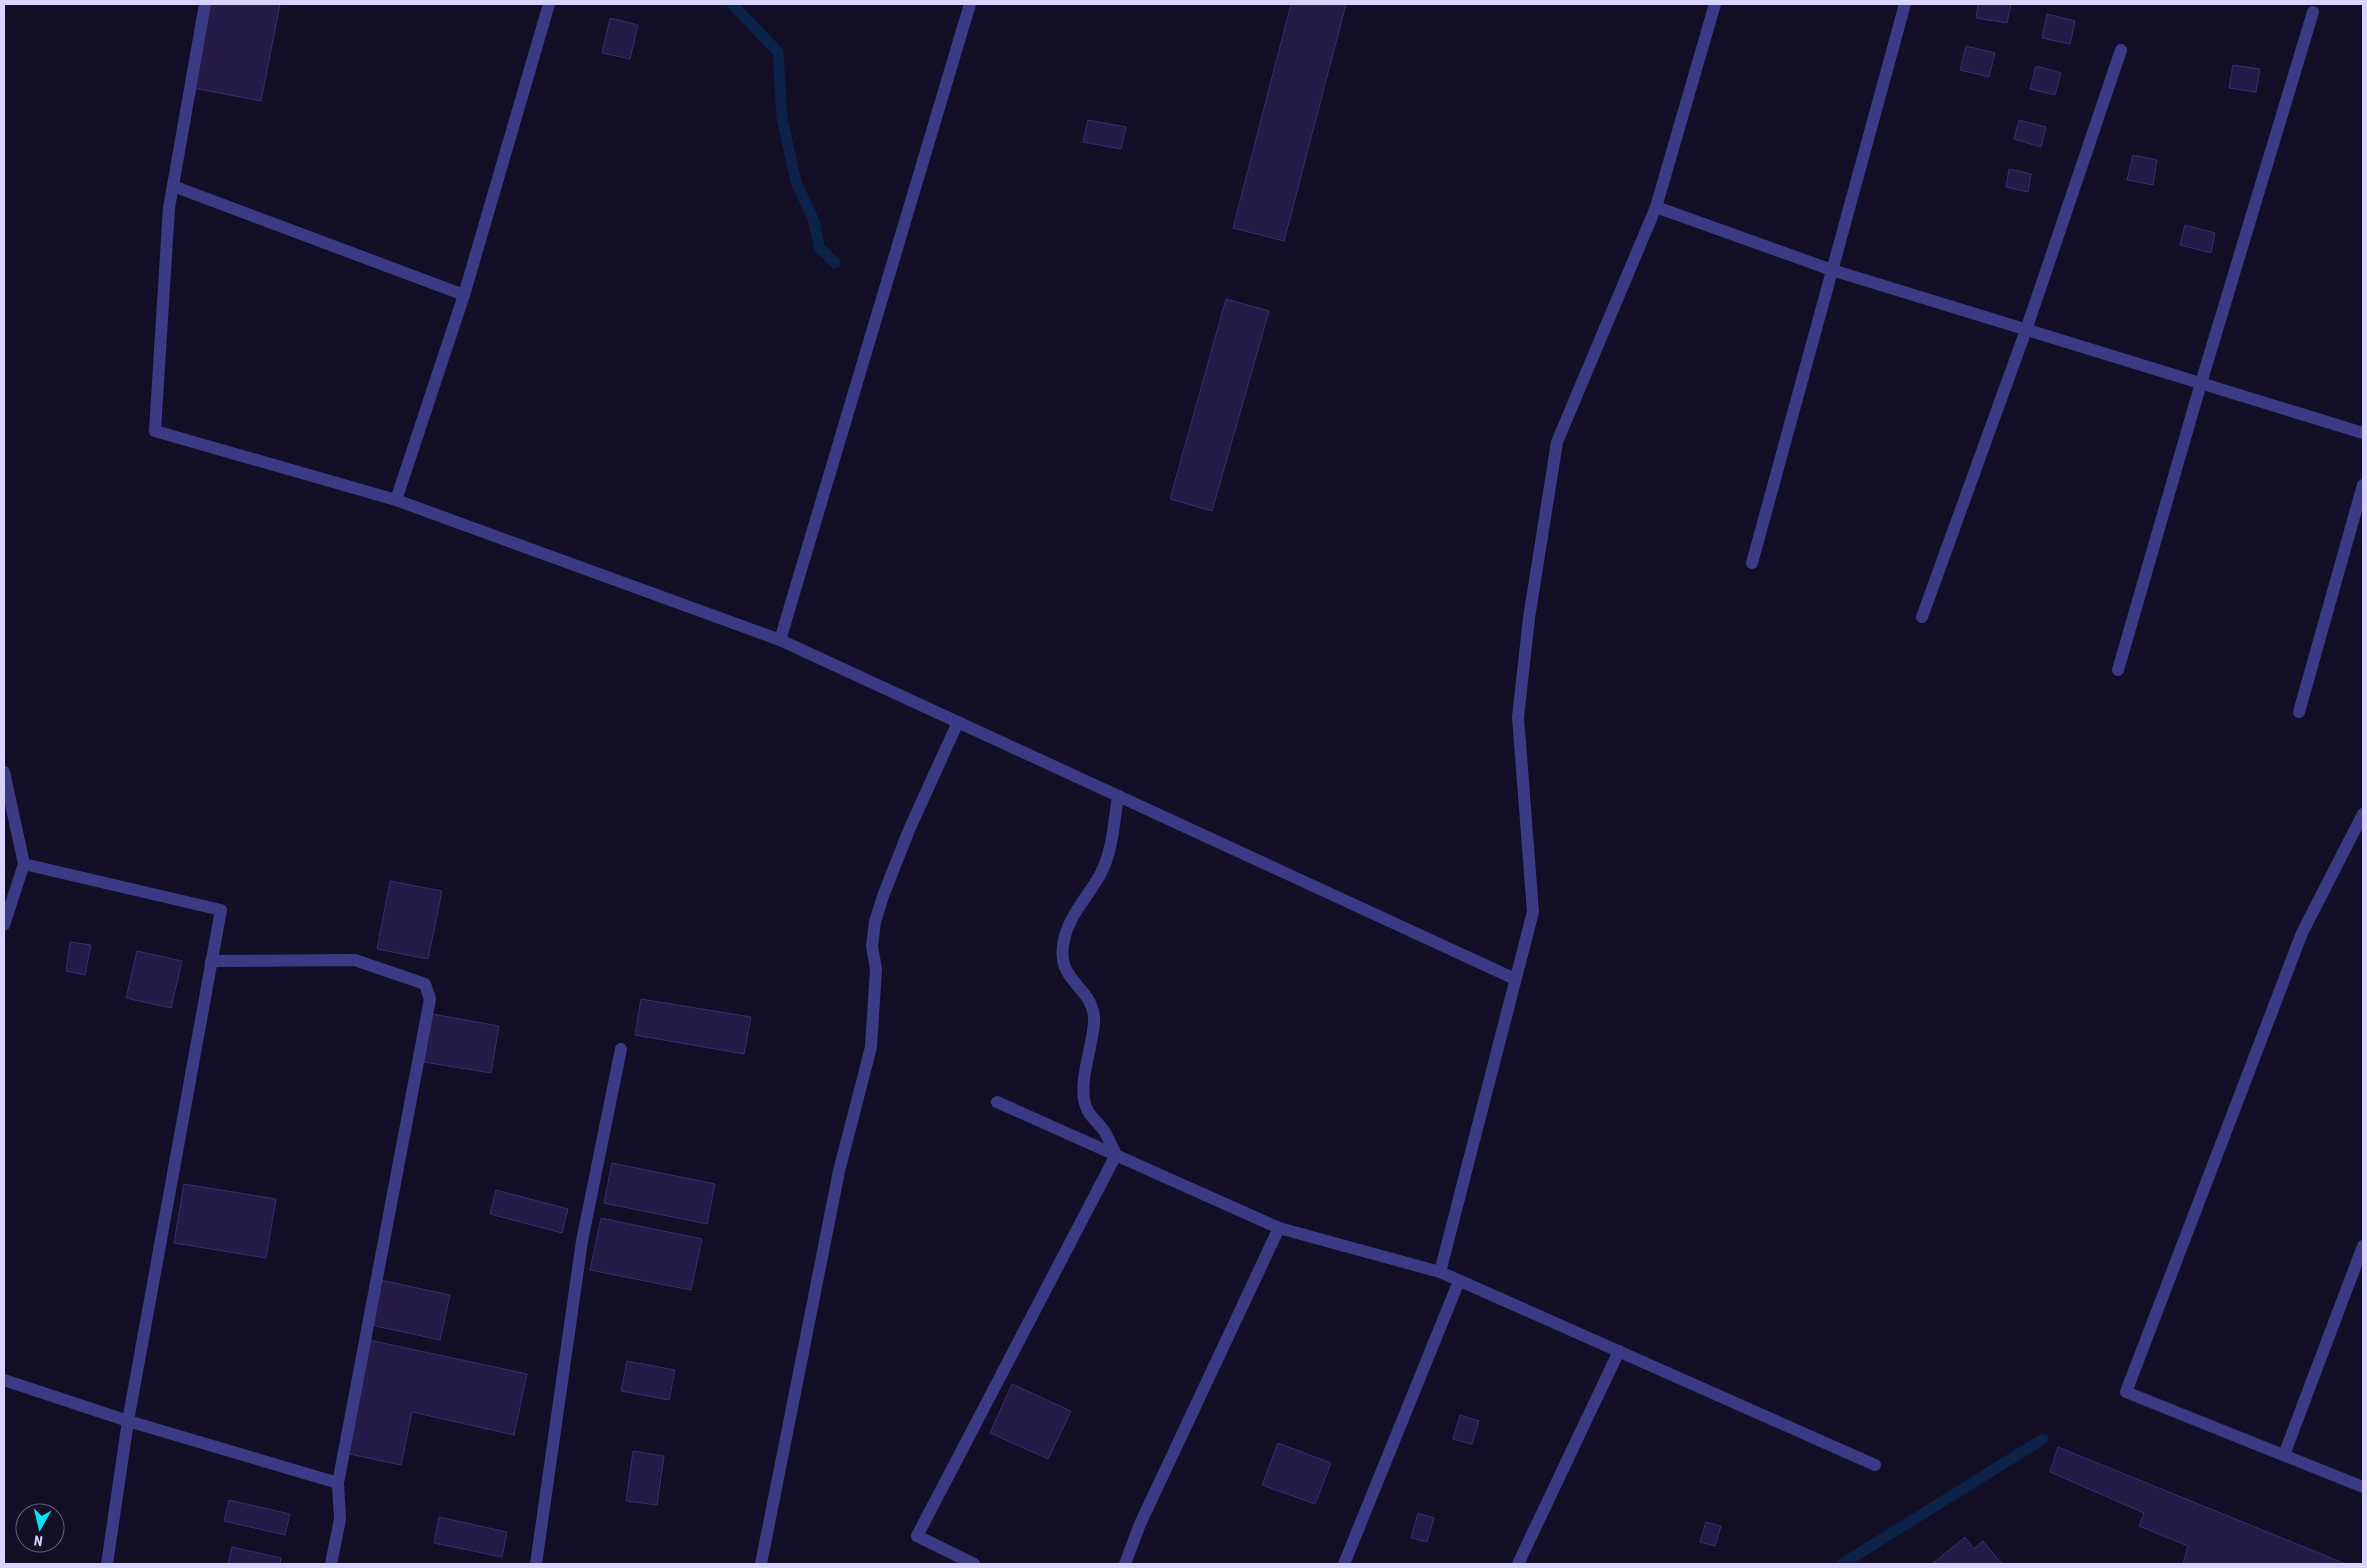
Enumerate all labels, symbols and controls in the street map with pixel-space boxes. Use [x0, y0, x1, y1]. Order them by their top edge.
north arrow [15, 1503, 65, 1553]
text: N [33, 1532, 44, 1549]

